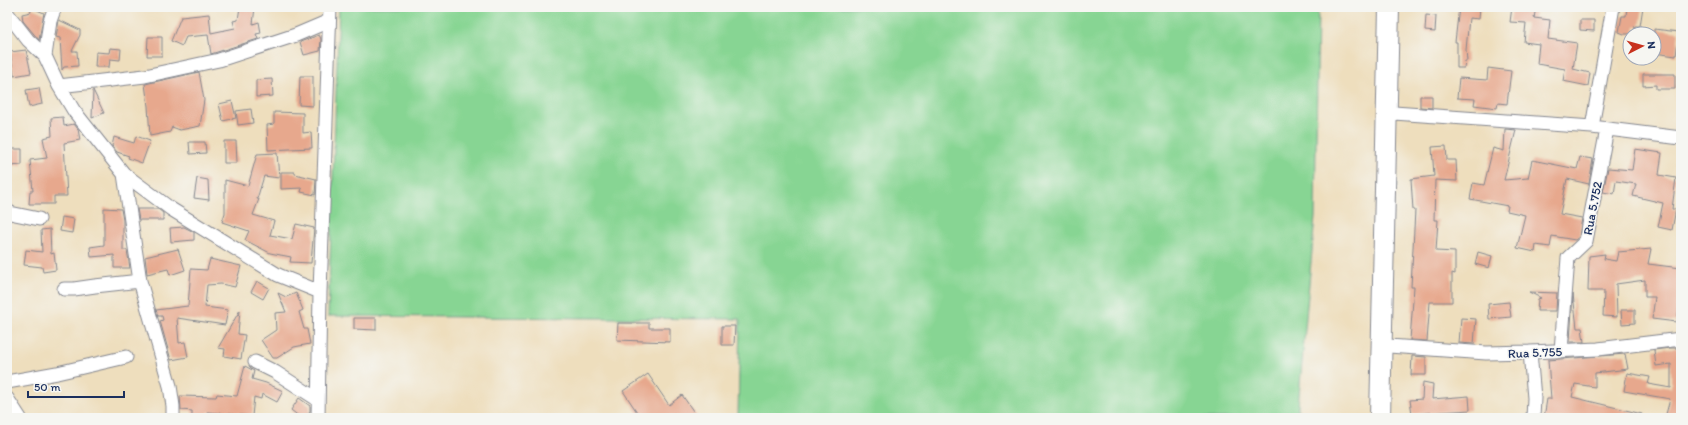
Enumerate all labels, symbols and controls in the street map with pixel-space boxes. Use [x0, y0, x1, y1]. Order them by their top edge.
north arrow [1622, 26, 1662, 66]
text: N [1645, 41, 1658, 49]
street label: Rua 5.752 [1580, 180, 1605, 236]
street label: Rua 5.755 [1508, 344, 1563, 361]
scale bar [28, 373, 124, 399]
text: 50 m [34, 380, 60, 394]

